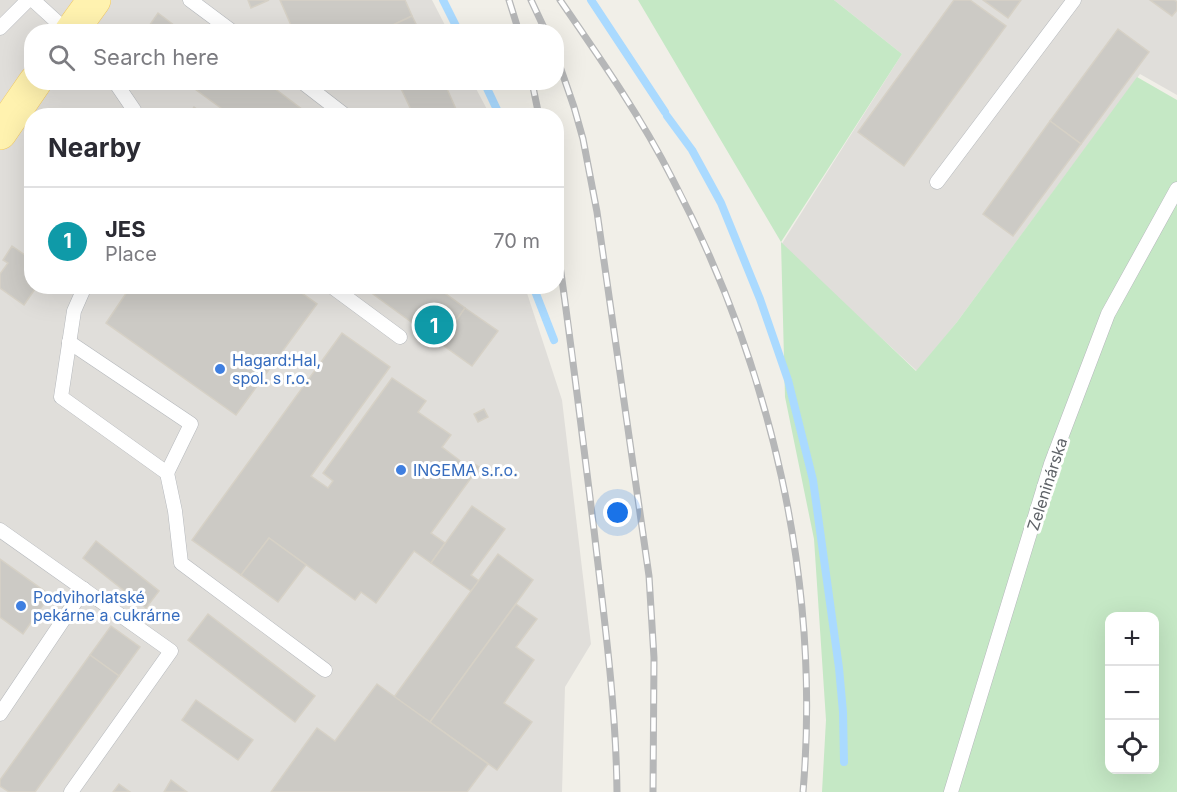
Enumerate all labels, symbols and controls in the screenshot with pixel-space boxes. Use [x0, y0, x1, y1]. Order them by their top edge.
search box [24, 24, 564, 90]
icon: search [45, 41, 78, 74]
text: Search here [93, 44, 219, 70]
text: Nearby [48, 132, 141, 163]
text: JES [105, 216, 146, 242]
text: 1 [63, 229, 72, 253]
text: 70 m [493, 229, 540, 253]
text: Place [105, 242, 157, 266]
pin: 1 [414, 302, 454, 348]
place label: Hagard:Hal, spol. s r.o. [232, 350, 321, 388]
marker: Hagard:Hal, spol. s r.o. [213, 362, 227, 376]
street label: Zeleninárska [1023, 435, 1071, 533]
place label: INGEMA s.r.o. [413, 460, 518, 480]
marker: INGEMA s.r.o. [394, 463, 408, 477]
your location [603, 498, 632, 527]
place label: Podvihorlatské pekárne a cukrárne [33, 587, 180, 625]
marker: Podvihorlatské pekárne a cukrárne [14, 599, 28, 613]
map controls [1105, 612, 1159, 774]
button: + [1105, 612, 1159, 666]
button: − [1105, 666, 1159, 720]
button: locate [1105, 720, 1159, 774]

